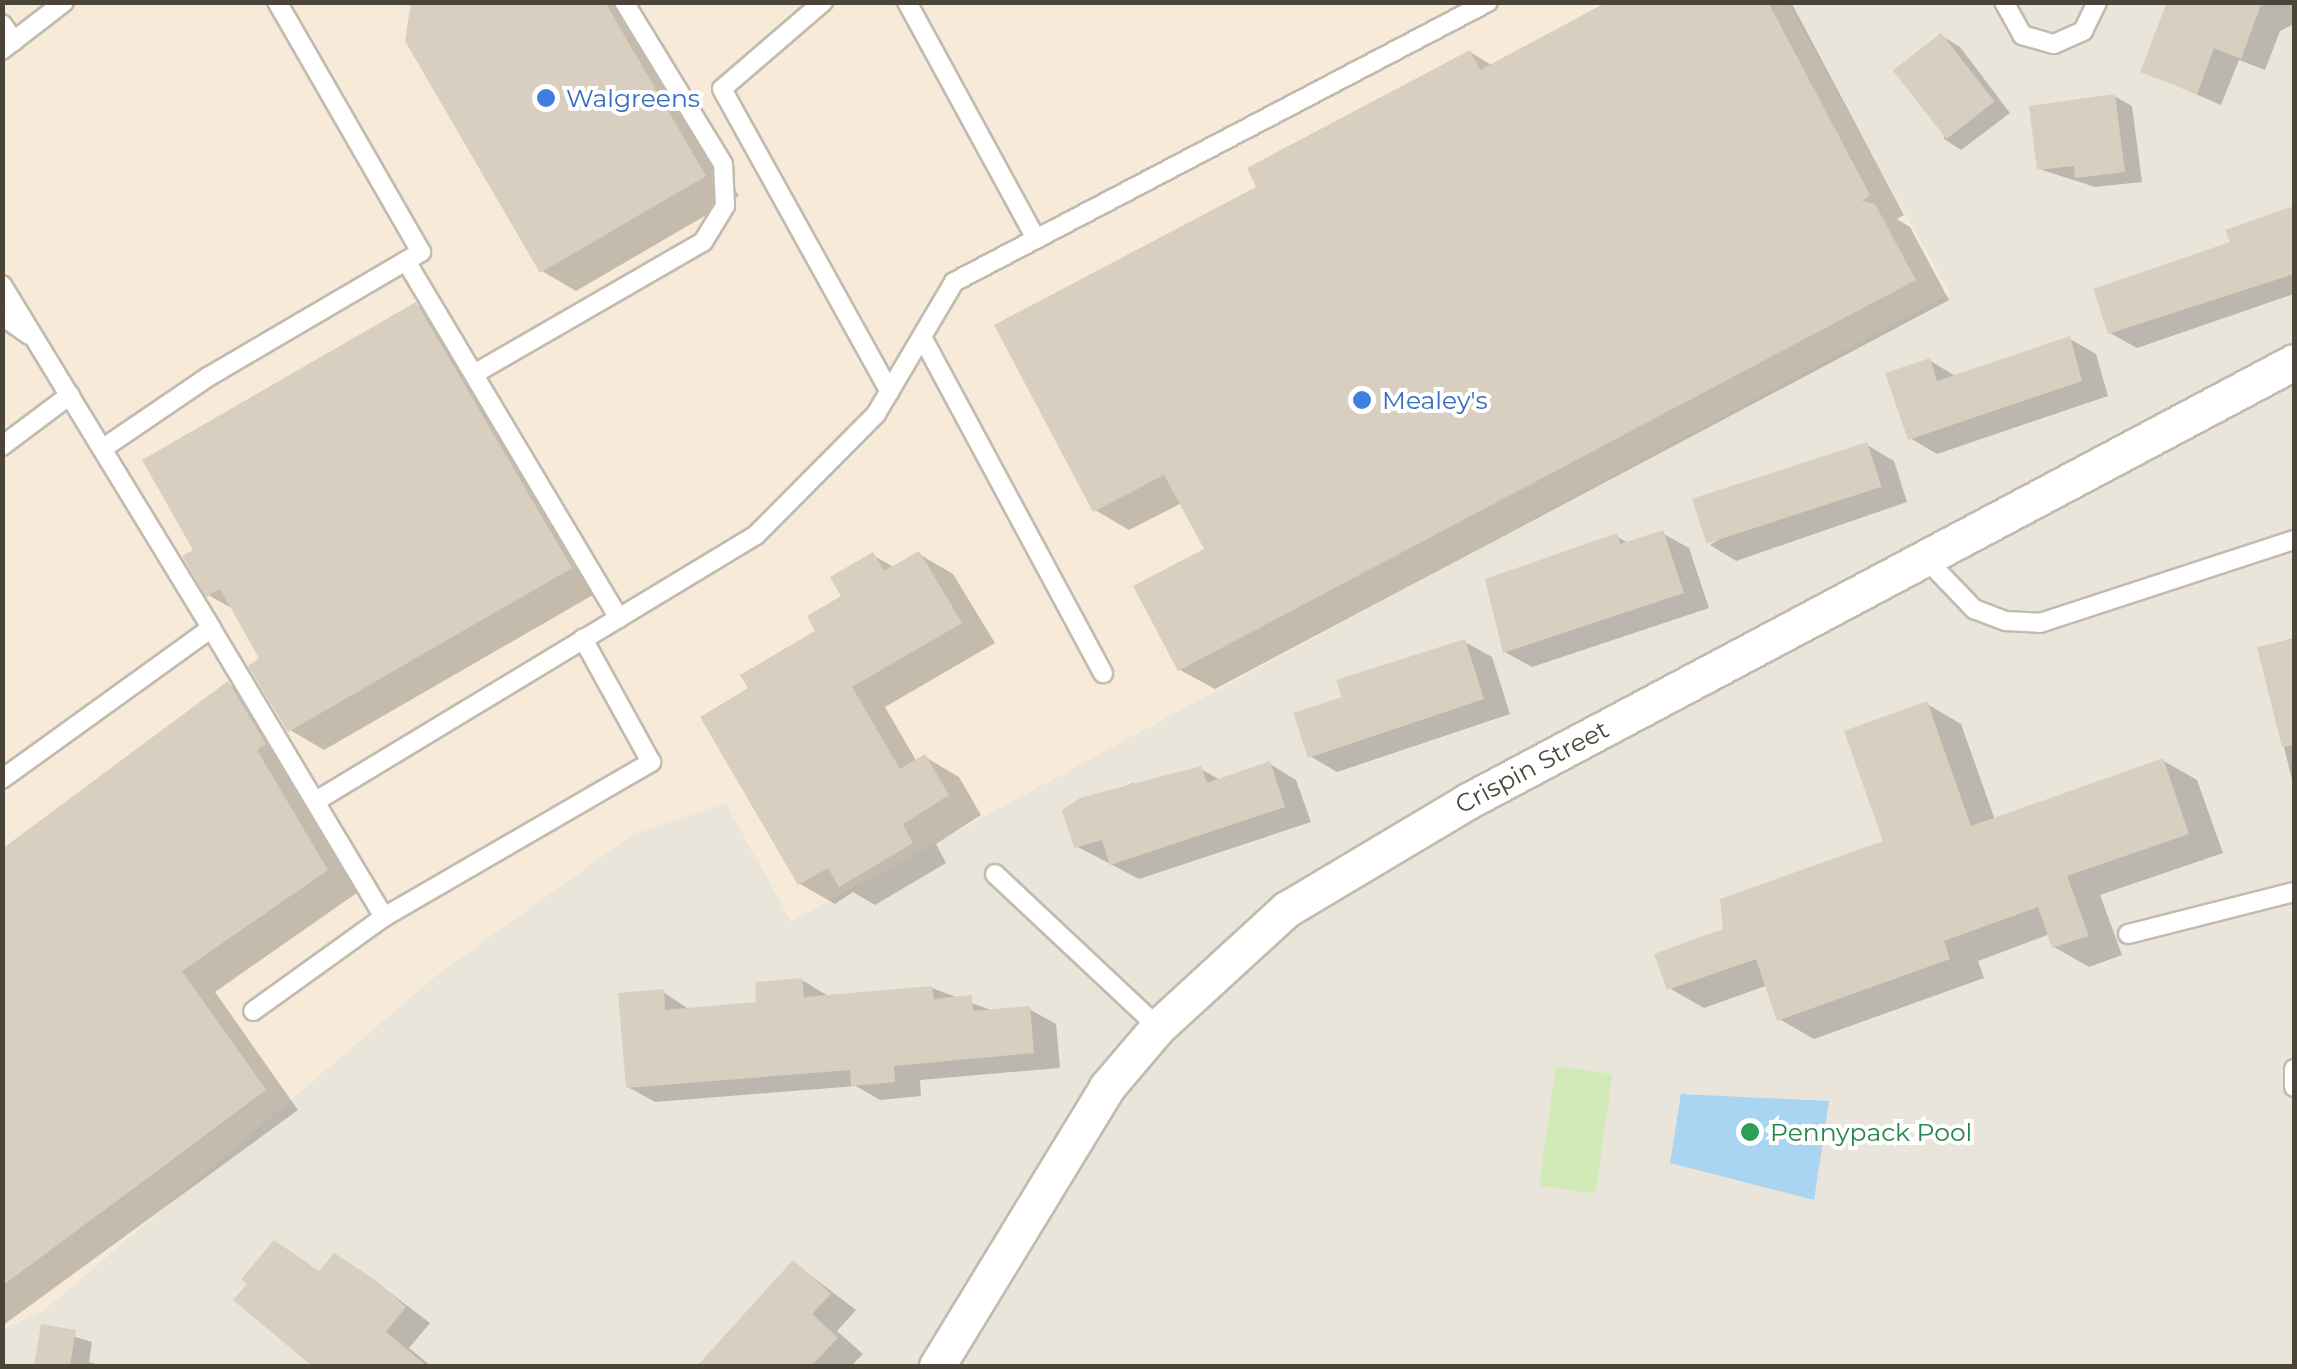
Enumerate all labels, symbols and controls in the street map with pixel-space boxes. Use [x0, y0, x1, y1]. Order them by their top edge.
place label: Walgreens [566, 83, 700, 113]
marker: Walgreens [535, 87, 557, 109]
place label: Mealey's [1382, 385, 1488, 415]
marker: Mealey's [1351, 389, 1373, 411]
street label: Crispin Street [1450, 714, 1614, 820]
place label: Pennypack Pool [1770, 1117, 1972, 1147]
marker: Pennypack Pool [1739, 1121, 1761, 1143]

